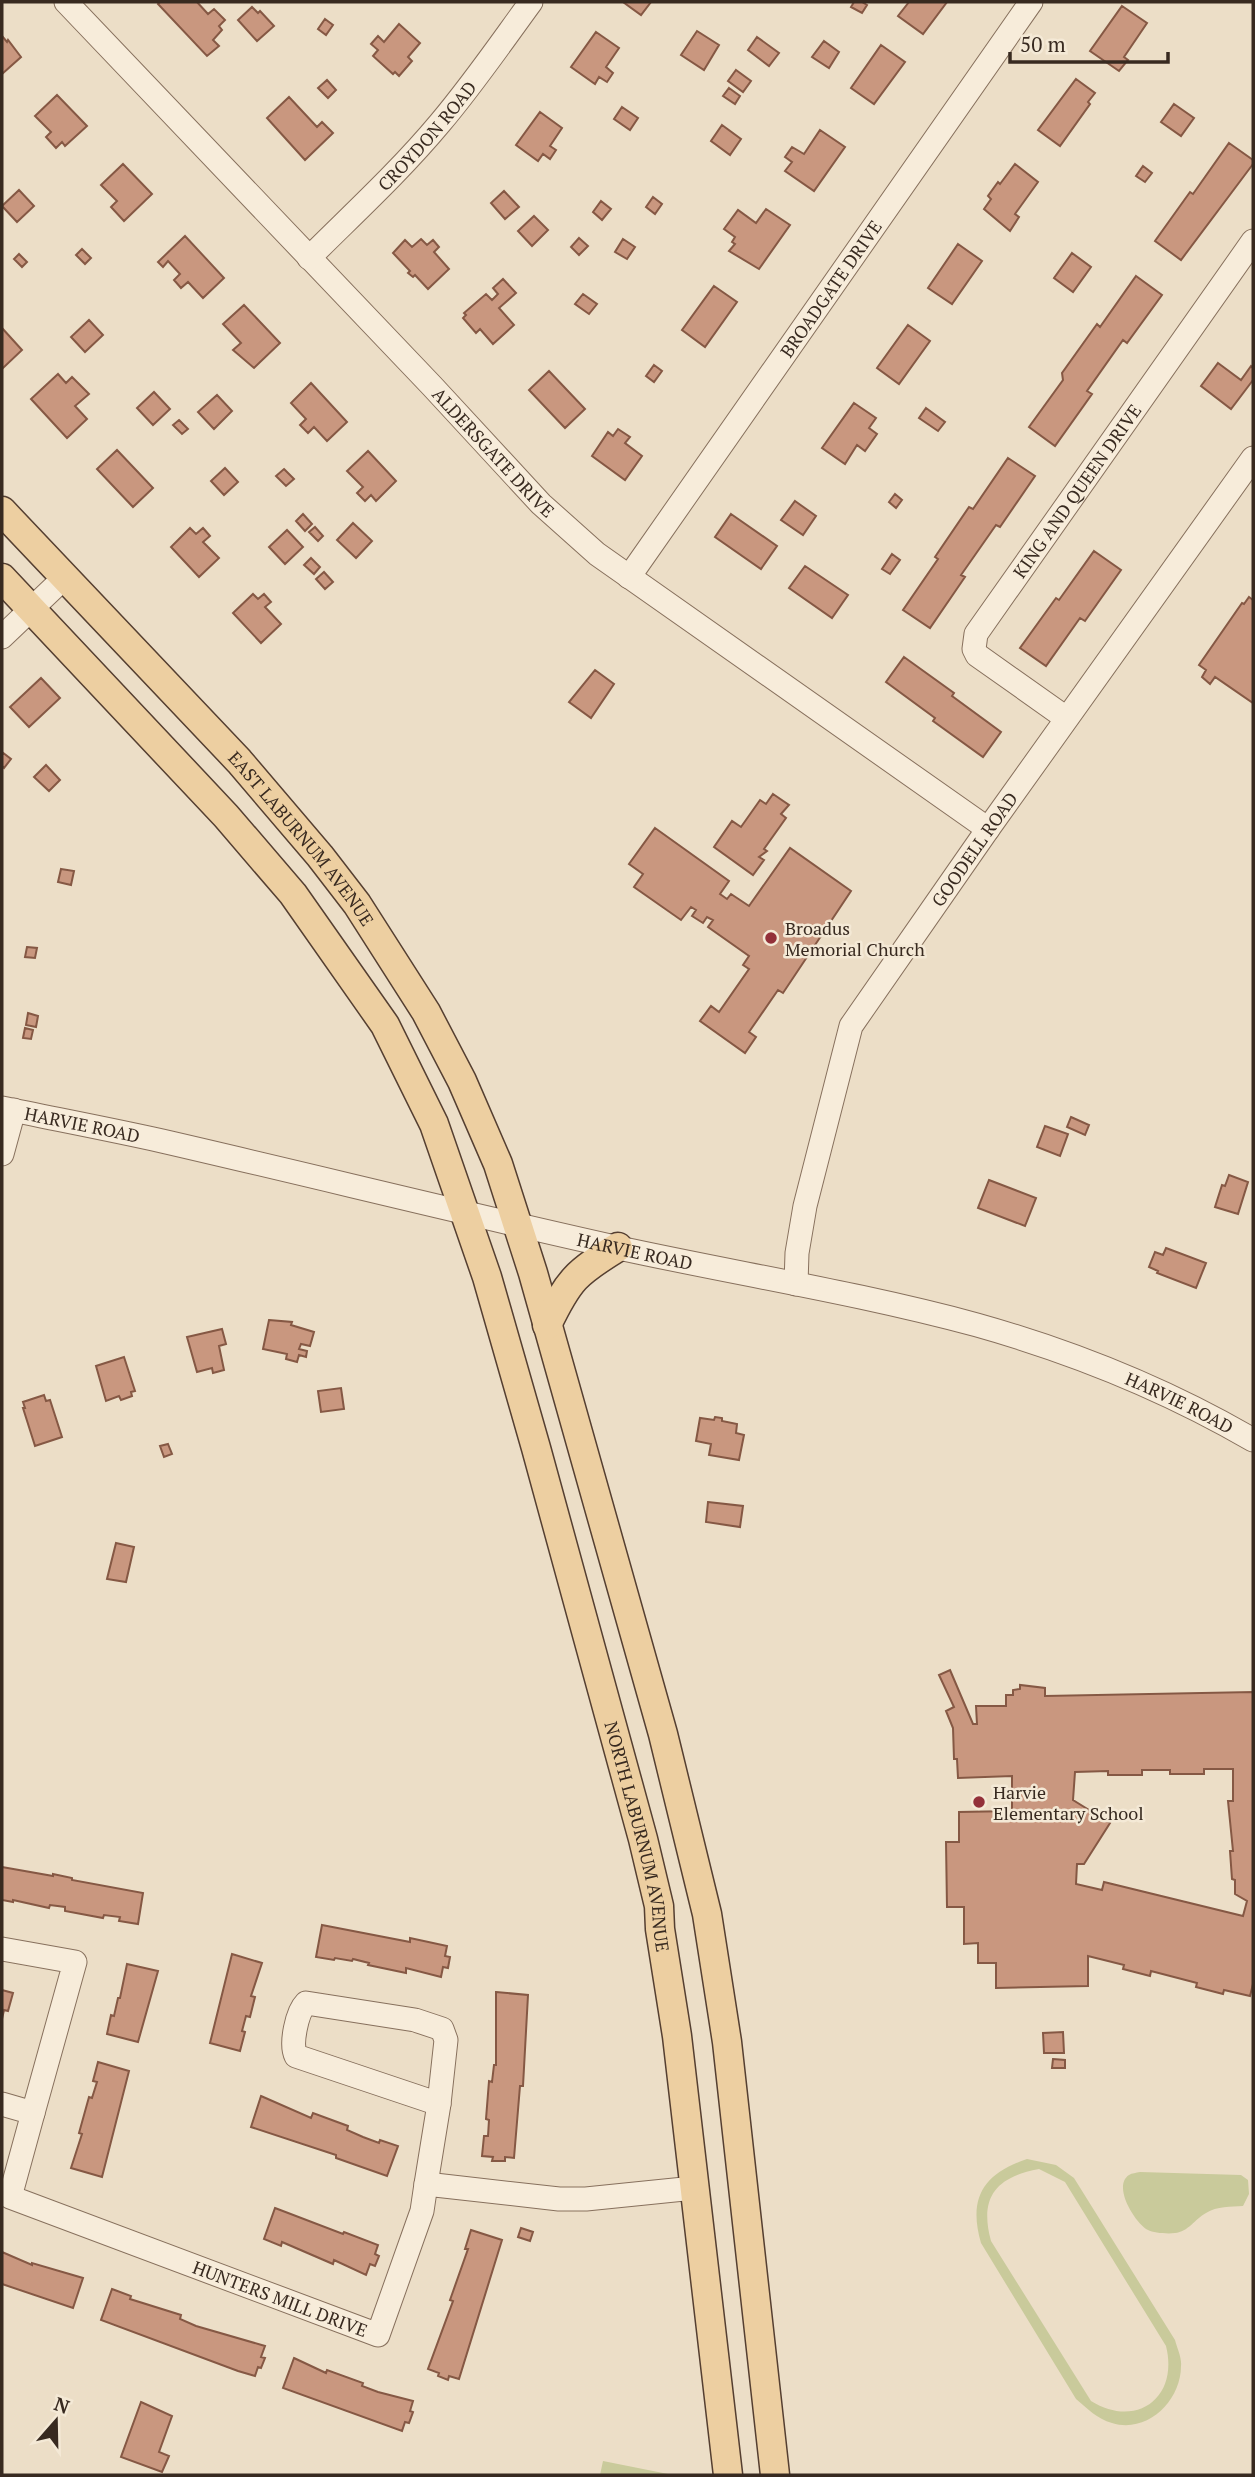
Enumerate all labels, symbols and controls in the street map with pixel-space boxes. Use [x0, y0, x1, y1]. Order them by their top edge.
scale bar [1010, 21, 1168, 65]
text: 50 m [1020, 30, 1066, 58]
street label: CROYDON ROAD [372, 76, 481, 196]
street label: BROADGATE DRIVE [774, 215, 887, 362]
street label: ALDERSGATE DRIVE [427, 382, 560, 523]
street label: KING AND QUEEN DRIVE [1007, 399, 1146, 583]
street label: EAST LABURNUM AVENUE [223, 746, 380, 930]
street label: GOODELL ROAD [926, 787, 1023, 911]
place label: Broadus Memorial Church [785, 916, 925, 961]
marker: Broadus Memorial Church [763, 930, 779, 946]
street label: HARVIE ROAD [22, 1101, 142, 1148]
street label: HARVIE ROAD [575, 1227, 695, 1275]
street label: HARVIE ROAD [1122, 1366, 1238, 1439]
street label: NORTH LABURNUM AVENUE [599, 1718, 675, 1954]
place label: Harvie Elementary School [993, 1780, 1144, 1825]
marker: Harvie Elementary School [971, 1794, 987, 1810]
street label: HUNTERS MILL DRIVE [189, 2255, 371, 2342]
north arrow [21, 2386, 91, 2456]
text: N [51, 2390, 74, 2419]

